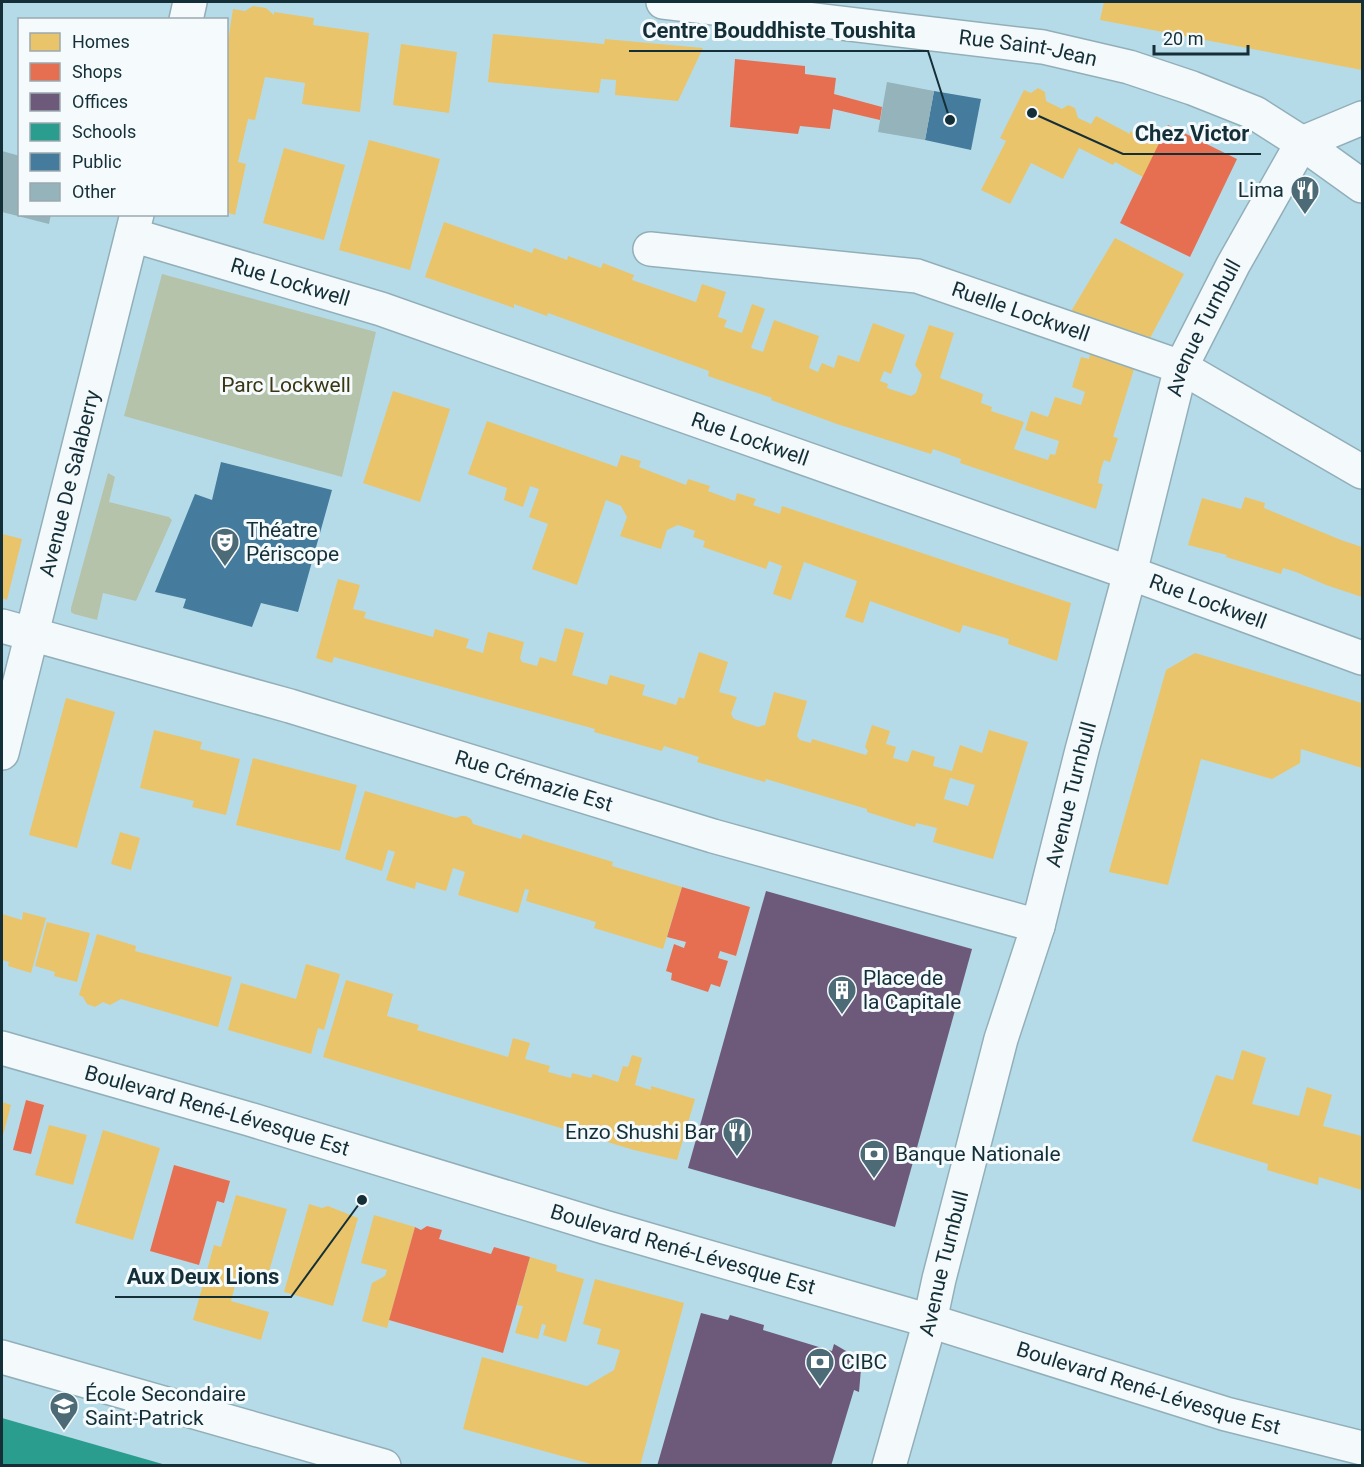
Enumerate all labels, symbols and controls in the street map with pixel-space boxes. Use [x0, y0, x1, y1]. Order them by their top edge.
callout: Centre Bouddhiste Toushita [629, 11, 928, 51]
legend [18, 18, 228, 216]
text: Centre Bouddhiste Toushita [642, 18, 916, 43]
scale bar [1154, 18, 1248, 56]
street label: Rue Saint-Jean [958, 25, 1100, 71]
text: 20 m [1163, 28, 1203, 49]
text: Homes [72, 31, 130, 52]
text: Shops [72, 61, 122, 82]
text: Offices [72, 91, 128, 112]
callout: Chez Victor [1123, 114, 1261, 154]
text: Schools [72, 121, 136, 142]
text: Chez Victor [1135, 121, 1249, 146]
text: Public [72, 151, 122, 172]
restaurant icon: Lima [1289, 174, 1321, 216]
place label: Lima [1238, 178, 1284, 202]
text: Other [72, 181, 116, 202]
street label: Rue Lockwell [228, 253, 353, 311]
street label: Avenue Turnbull [1162, 255, 1246, 399]
street label: Ruelle Lockwell [949, 277, 1093, 347]
park label: Parc Lockwell [221, 373, 351, 397]
street label: Avenue De Salaberry [35, 387, 105, 579]
street label: Rue Lockwell [688, 407, 812, 471]
place label: Théatre Périscope [246, 518, 339, 566]
theatre icon: Théatre Périscope [209, 526, 241, 568]
street label: Rue Lockwell [1146, 569, 1270, 634]
street label: Avenue Turnbull [1041, 719, 1101, 870]
street label: Rue Crémazie Est [452, 745, 616, 817]
place label: Place de la Capitale [863, 966, 961, 1014]
building icon: Place de la Capitale [826, 974, 858, 1016]
street label: Boulevard René-Lévesque Est [82, 1060, 352, 1161]
restaurant icon: Enzo Shushi Bar [721, 1116, 753, 1158]
place label: Enzo Shushi Bar [565, 1120, 716, 1144]
bank icon: Banque Nationale [858, 1138, 890, 1180]
place label: Banque Nationale [895, 1142, 1061, 1166]
street label: Avenue Turnbull [914, 1188, 973, 1339]
street label: Boulevard René-Lévesque Est [547, 1199, 818, 1299]
callout: Aux Deux Lions [115, 1257, 291, 1297]
text: Aux Deux Lions [127, 1264, 279, 1289]
street label: Boulevard René-Lévesque Est [1013, 1337, 1283, 1439]
bank icon: CIBC [804, 1346, 836, 1388]
place label: CIBC [841, 1350, 887, 1374]
place label: École Secondaire Saint-Patrick [85, 1382, 246, 1430]
school or university icon: École Secondaire Saint-Patrick [48, 1390, 80, 1432]

